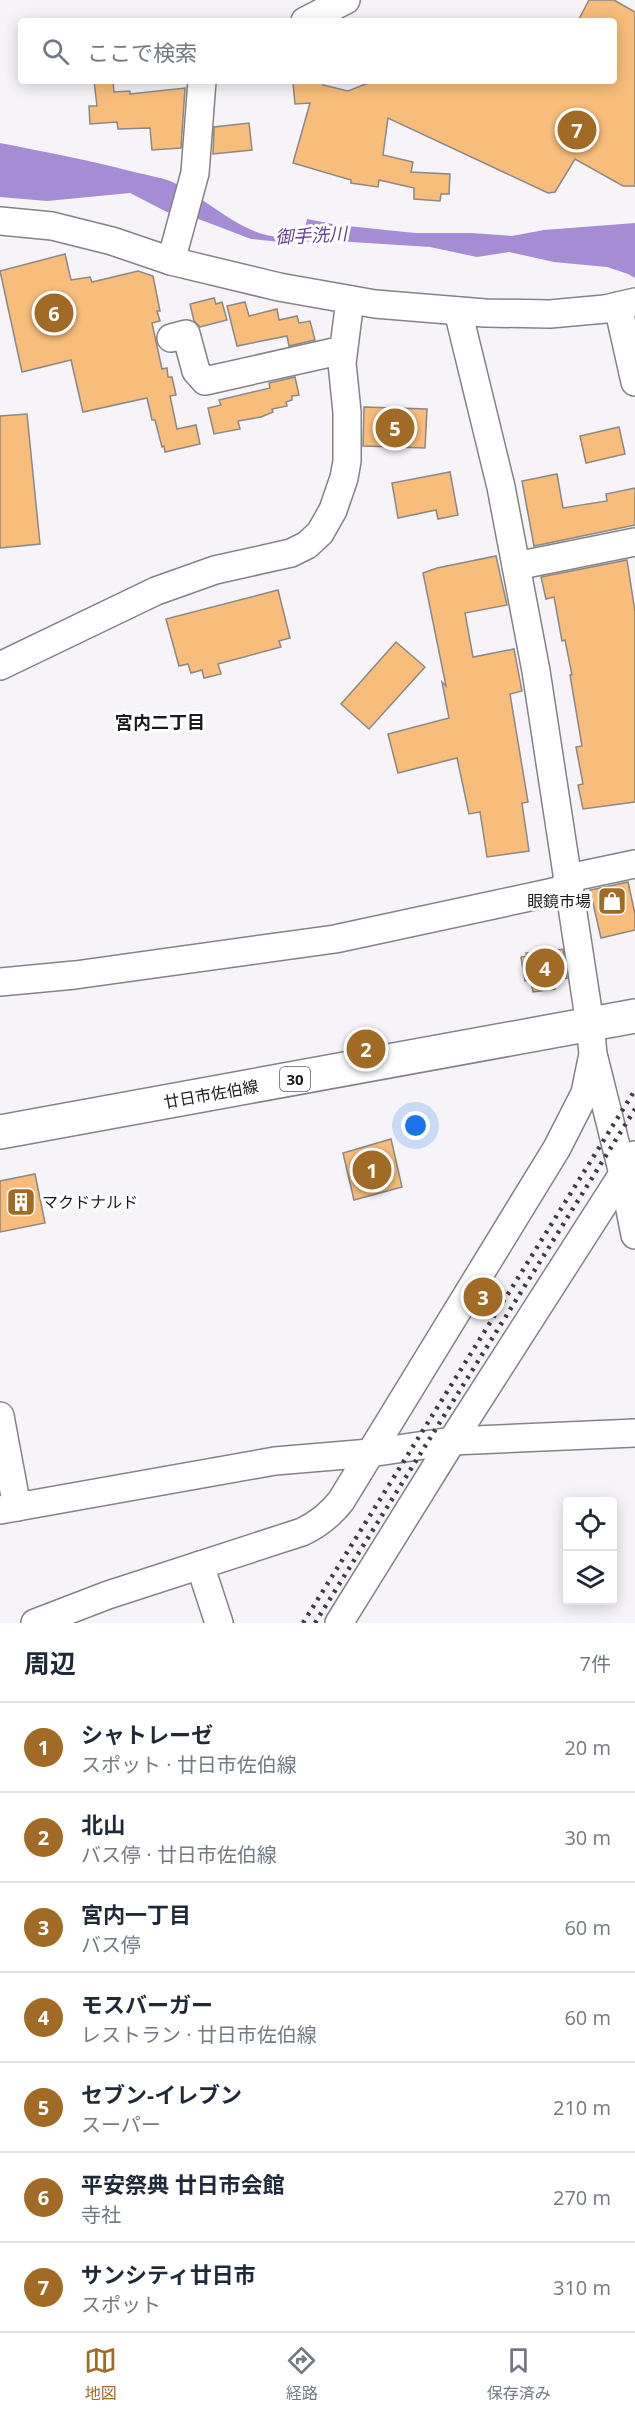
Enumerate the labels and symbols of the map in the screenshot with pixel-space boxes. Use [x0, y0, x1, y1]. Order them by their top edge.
pin: 7 [558, 108, 596, 152]
water label: 御手洗川 [274, 221, 350, 249]
pin: 6 [34, 290, 74, 336]
pin: 5 [376, 406, 414, 450]
district label: 宮内二丁目 [115, 710, 205, 734]
shop icon: 眼鏡市場 [596, 885, 628, 917]
place label: 眼鏡市場 [527, 890, 591, 912]
pin: 4 [526, 946, 564, 990]
pin: 2 [346, 1026, 386, 1072]
road number: 30 [280, 1067, 310, 1091]
street label: 廿日市佐伯線 [162, 1075, 260, 1113]
your location [401, 1111, 430, 1140]
pin: 1 [352, 1148, 392, 1192]
building icon: マクドナルド [5, 1186, 37, 1218]
place label: マクドナルド [42, 1191, 138, 1213]
pin: 3 [464, 1274, 502, 1320]

